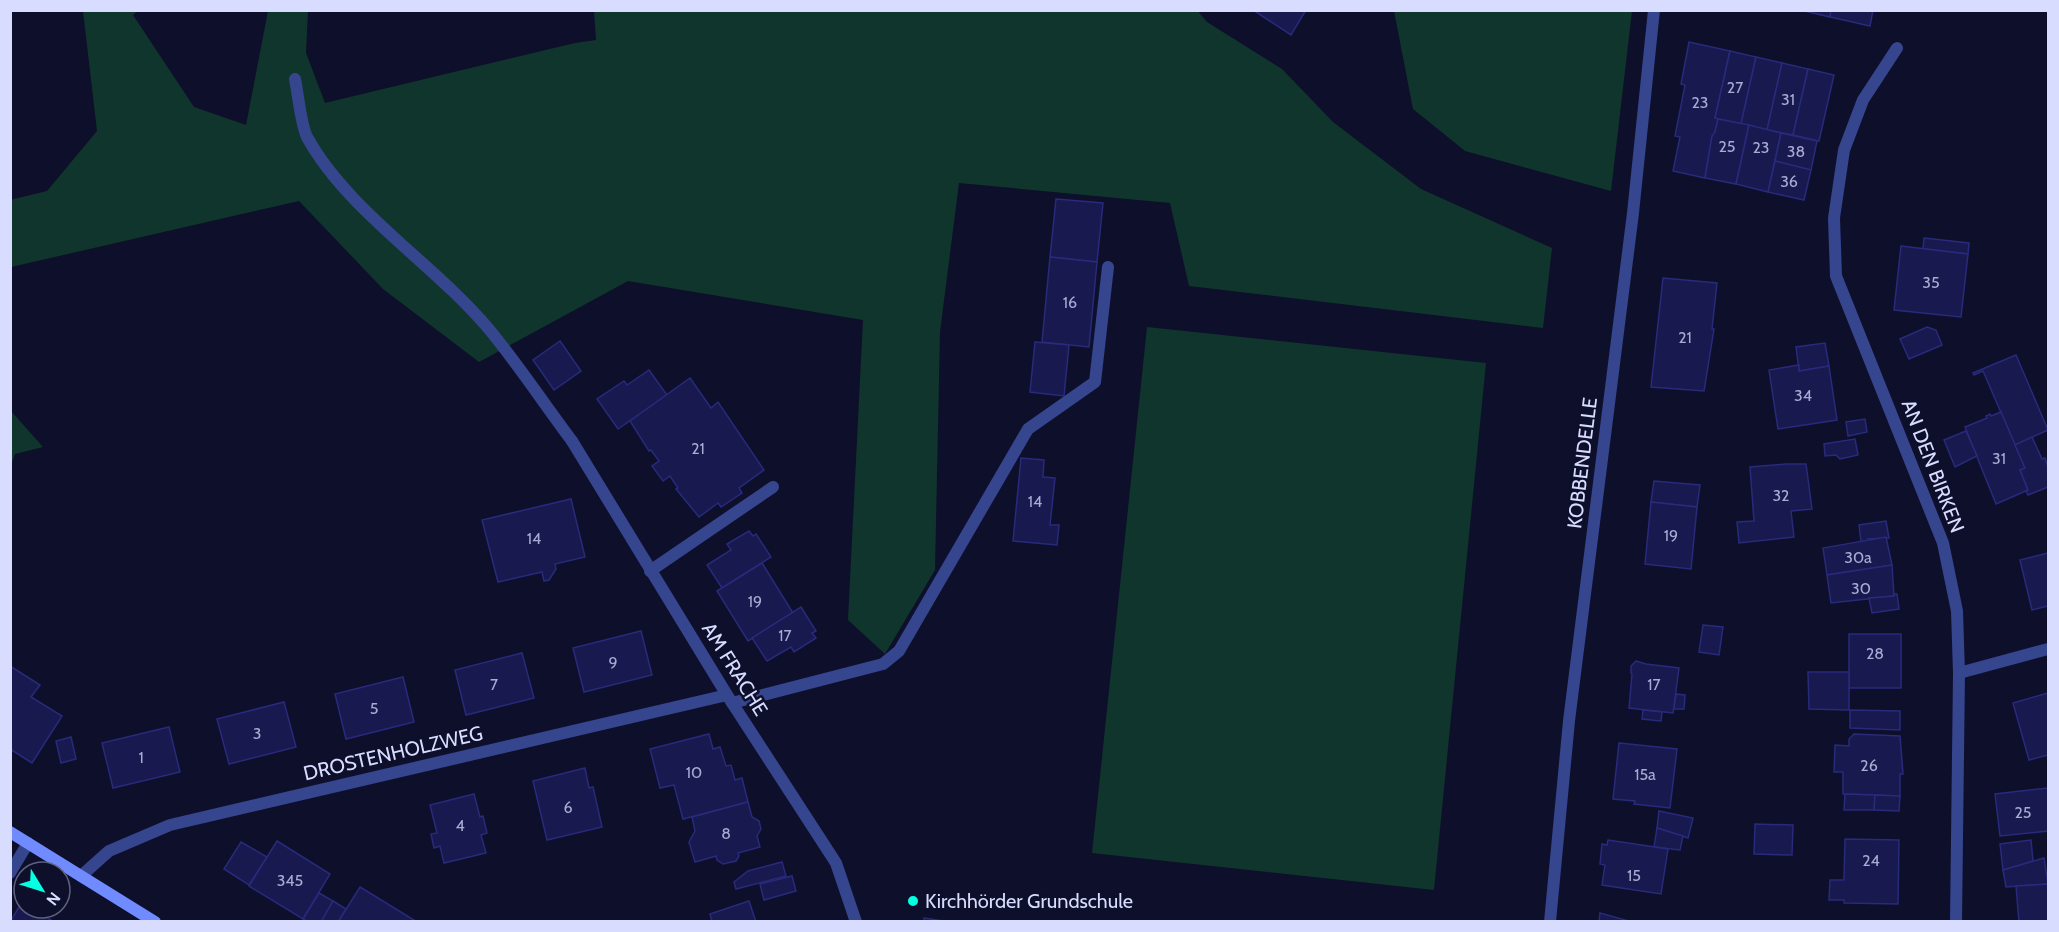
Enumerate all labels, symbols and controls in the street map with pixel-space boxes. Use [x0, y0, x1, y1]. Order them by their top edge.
house number: 27 [1727, 78, 1743, 97]
house number: 31 [1781, 90, 1795, 109]
house number: 23 [1691, 93, 1709, 112]
house number: 25 [1718, 137, 1736, 156]
house number: 23 [1752, 138, 1770, 157]
house number: 38 [1787, 142, 1805, 161]
house number: 36 [1780, 172, 1798, 191]
house number: 35 [1922, 273, 1940, 292]
house number: 16 [1063, 293, 1077, 312]
house number: 21 [1678, 328, 1692, 347]
house number: 34 [1794, 386, 1812, 405]
street label: KOBBENDELLE [1562, 396, 1602, 530]
street label: AN DEN BIRKEN [1897, 396, 1969, 536]
house number: 21 [691, 439, 705, 458]
house number: 31 [1992, 449, 2006, 468]
house number: 32 [1772, 486, 1790, 505]
house number: 14 [1028, 492, 1042, 511]
house number: 19 [1664, 526, 1678, 545]
house number: 14 [527, 529, 541, 548]
house number: 30a [1844, 548, 1872, 567]
house number: 30 [1851, 579, 1871, 598]
house number: 19 [748, 592, 762, 611]
street label: AM FRACHE [697, 618, 773, 720]
house number: 17 [778, 626, 792, 645]
house number: 28 [1866, 644, 1884, 663]
house number: 9 [608, 653, 618, 672]
house number: 7 [490, 675, 498, 694]
house number: 17 [1647, 675, 1661, 694]
house number: 5 [370, 699, 378, 718]
street label: DROSTENHOLZWEG [301, 721, 485, 785]
house number: 3 [253, 724, 261, 743]
house number: 1 [138, 748, 144, 767]
house number: 26 [1860, 756, 1878, 775]
house number: 10 [686, 763, 702, 782]
house number: 15a [1634, 765, 1656, 784]
house number: 6 [563, 798, 573, 817]
house number: 25 [2014, 803, 2032, 822]
house number: 4 [455, 816, 465, 835]
house number: 8 [721, 824, 731, 843]
house number: 24 [1862, 851, 1880, 870]
north arrow [12, 860, 72, 920]
house number: 15 [1627, 866, 1641, 885]
house number: 345 [277, 871, 303, 890]
text: N [42, 889, 64, 909]
place label: Kirchhörder Grundschule [925, 889, 1133, 913]
marker: Kirchhörder Grundschule [906, 894, 920, 908]

